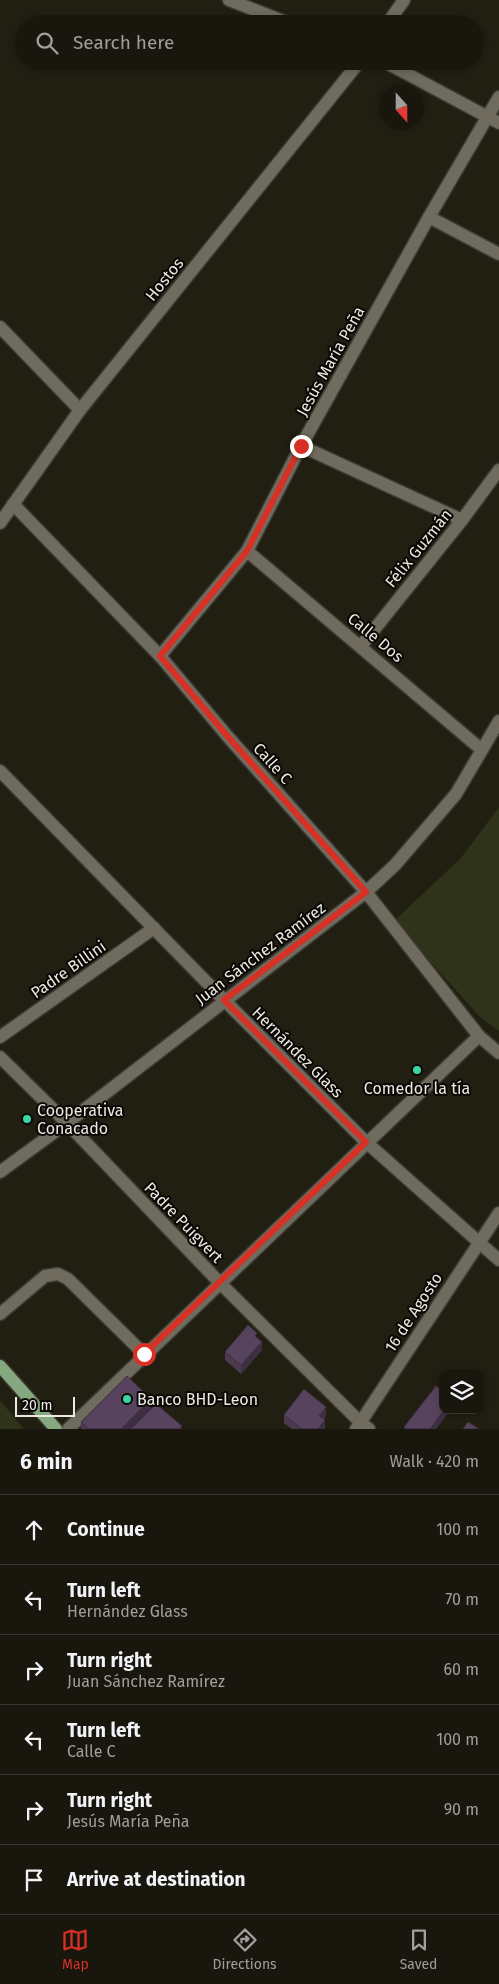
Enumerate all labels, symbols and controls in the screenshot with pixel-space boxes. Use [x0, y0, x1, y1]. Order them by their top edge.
search box [15, 15, 484, 70]
icon: search [33, 29, 61, 57]
text: Search here [73, 31, 174, 54]
north arrow [379, 85, 424, 130]
street label: Hostos [141, 254, 188, 305]
street label: Jesús María Peña [292, 303, 368, 419]
route end [290, 435, 313, 458]
street label: Félix Guzmán [381, 505, 456, 591]
street label: Calle Dos [344, 609, 407, 666]
street label: Calle C [249, 739, 296, 788]
street label: Juan Sánchez Ramírez [192, 898, 329, 1009]
street label: Padre Billini [27, 937, 110, 1002]
street label: Hernández Glass [248, 1003, 347, 1102]
marker: Comedor la tía [411, 1064, 423, 1076]
place label: Comedor la tía [364, 1079, 470, 1098]
place label: Cooperativa Conacado [37, 1101, 123, 1138]
marker: Cooperativa Conacado [21, 1113, 33, 1125]
street label: Padre Puigvert [140, 1178, 227, 1267]
street label: 16 de Agosto [381, 1269, 446, 1356]
route start [133, 1343, 156, 1366]
map controls [439, 1369, 484, 1414]
button: layers [439, 1369, 484, 1414]
place label: Banco BHD-Leon [137, 1390, 258, 1409]
marker: Banco BHD-Leon [121, 1393, 133, 1405]
scale bar [15, 1394, 75, 1417]
text: 20 m [22, 1397, 52, 1414]
text: 6 min [20, 1449, 73, 1475]
text: Walk · 420 m [390, 1452, 479, 1471]
icon: ahead [20, 1516, 48, 1544]
text: Continue [67, 1518, 145, 1541]
text: 100 m [436, 1520, 479, 1539]
text: Turn left [67, 1579, 141, 1602]
icon: left [20, 1586, 48, 1614]
text: 70 m [445, 1590, 479, 1609]
text: Hernández Glass [67, 1602, 188, 1621]
text: Turn right [67, 1649, 152, 1672]
icon: right [20, 1656, 48, 1684]
text: 60 m [444, 1660, 479, 1679]
text: Juan Sánchez Ramírez [67, 1672, 225, 1691]
text: Turn left [67, 1719, 141, 1742]
icon: left [20, 1726, 48, 1754]
text: 100 m [436, 1730, 479, 1749]
text: Calle C [67, 1742, 116, 1761]
text: Turn right [67, 1789, 152, 1812]
icon: right [20, 1796, 48, 1824]
text: 90 m [444, 1800, 479, 1819]
text: Jesús María Peña [67, 1812, 190, 1831]
icon: arrive [20, 1866, 48, 1894]
text: Arrive at destination [67, 1868, 246, 1891]
tab: Map [61, 1926, 89, 1973]
tab: Directions [212, 1926, 277, 1973]
tab: Saved [400, 1926, 438, 1973]

